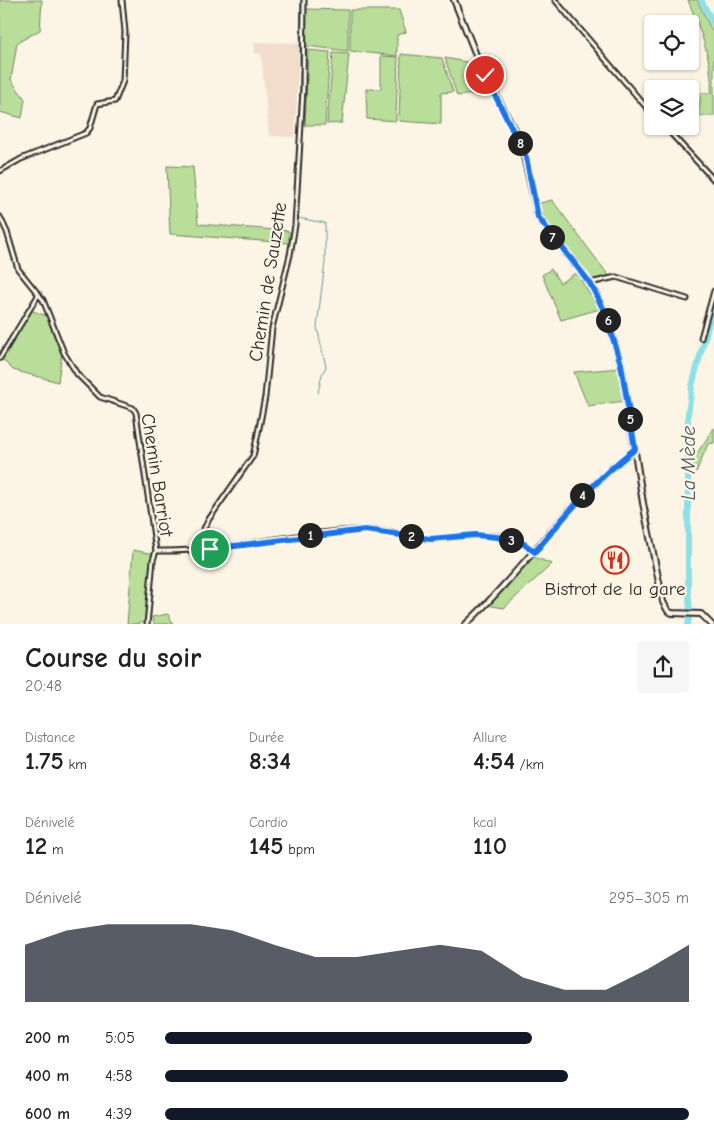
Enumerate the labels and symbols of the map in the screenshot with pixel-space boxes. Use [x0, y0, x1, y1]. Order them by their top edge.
pin [464, 54, 506, 96]
pin: 8 [508, 130, 532, 156]
street label: Chemin de Sauzette [245, 201, 291, 363]
pin: 7 [540, 224, 564, 250]
pin: 6 [596, 308, 620, 332]
pin: 5 [618, 406, 642, 432]
street label: Chemin Barriot [136, 412, 178, 539]
water label: La Mède [677, 426, 700, 500]
pin: 4 [570, 482, 594, 508]
pin: 1 [298, 522, 322, 548]
pin: 2 [398, 524, 424, 548]
pin [189, 528, 231, 570]
pin: 3 [498, 528, 524, 552]
restaurant icon: Bistrot de la gare [600, 545, 630, 575]
place label: Bistrot de la gare [544, 578, 686, 600]

